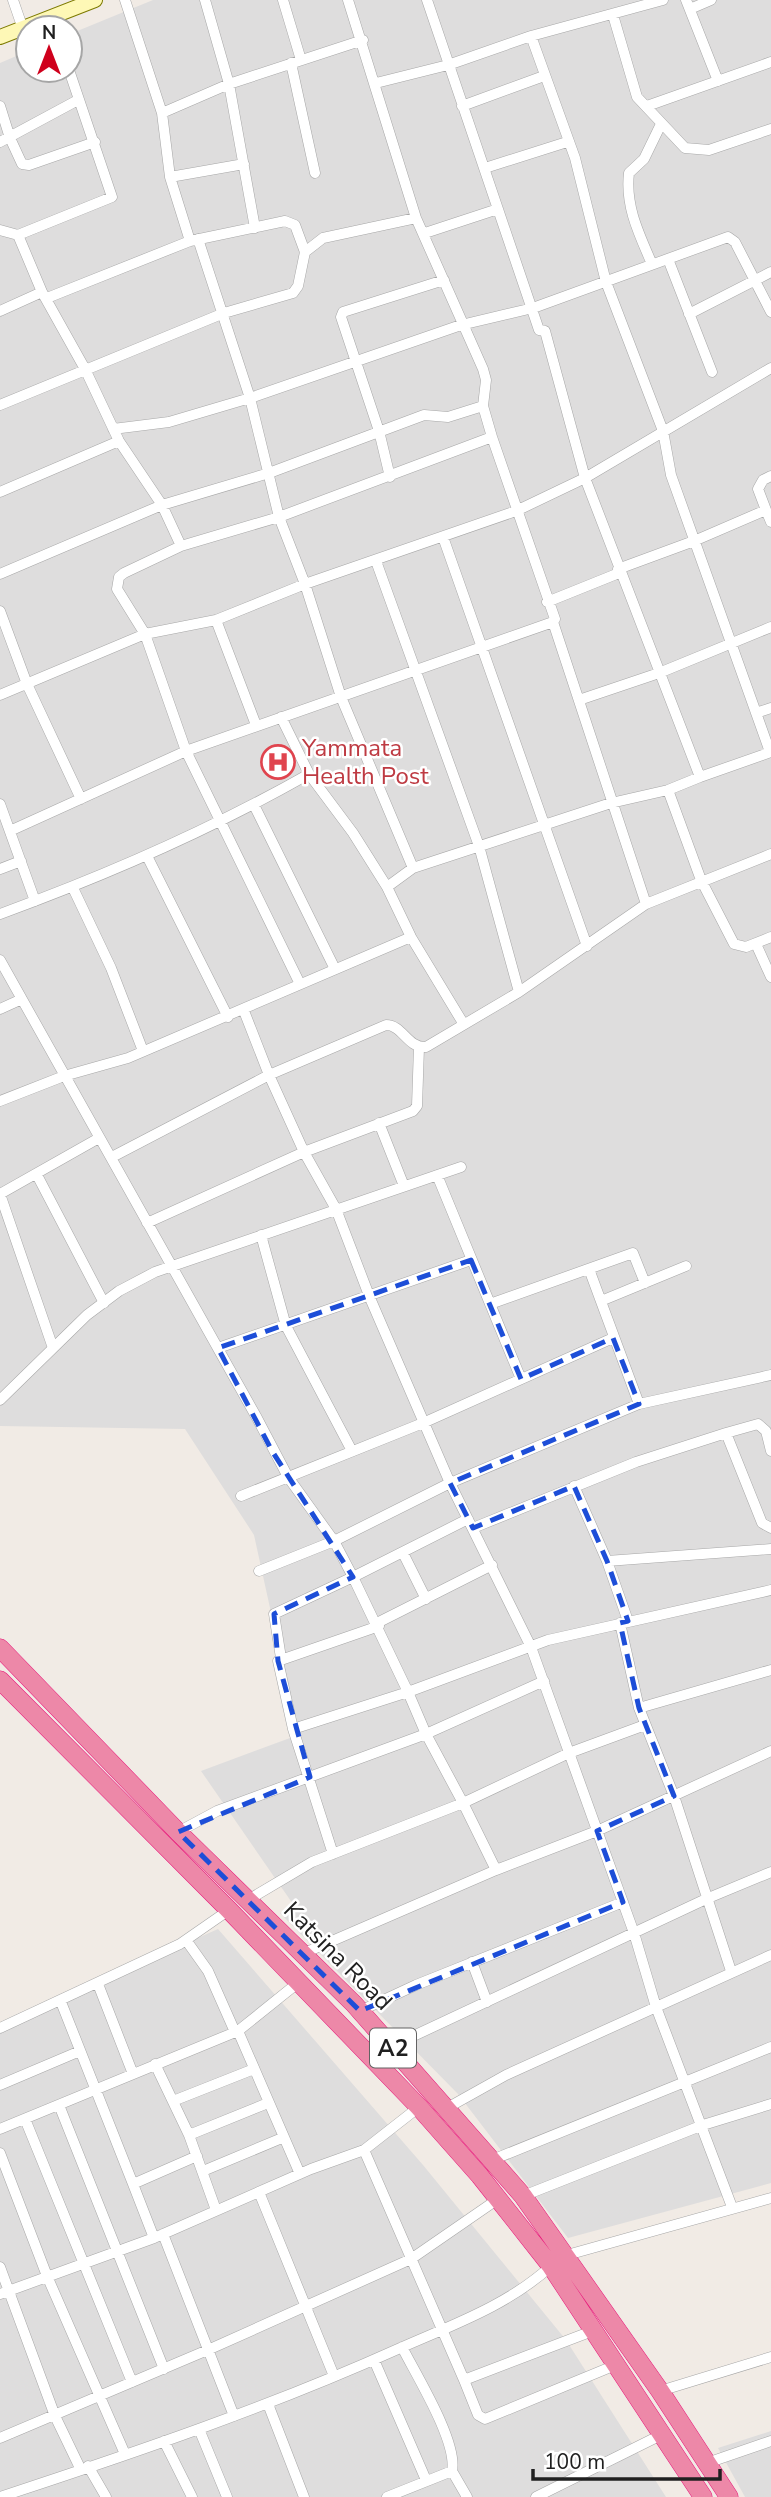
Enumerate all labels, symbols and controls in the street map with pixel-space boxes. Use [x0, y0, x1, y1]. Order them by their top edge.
north arrow [14, 14, 84, 84]
text: N [42, 20, 56, 46]
place label: Yammata Health Post [301, 732, 429, 792]
hospital icon: Yammata Health Post [259, 743, 297, 781]
street label: Katsina Road [277, 1895, 399, 2017]
road number: A2 [370, 2028, 416, 2068]
scale bar [533, 2438, 720, 2482]
text: 100 m [544, 2448, 605, 2476]

